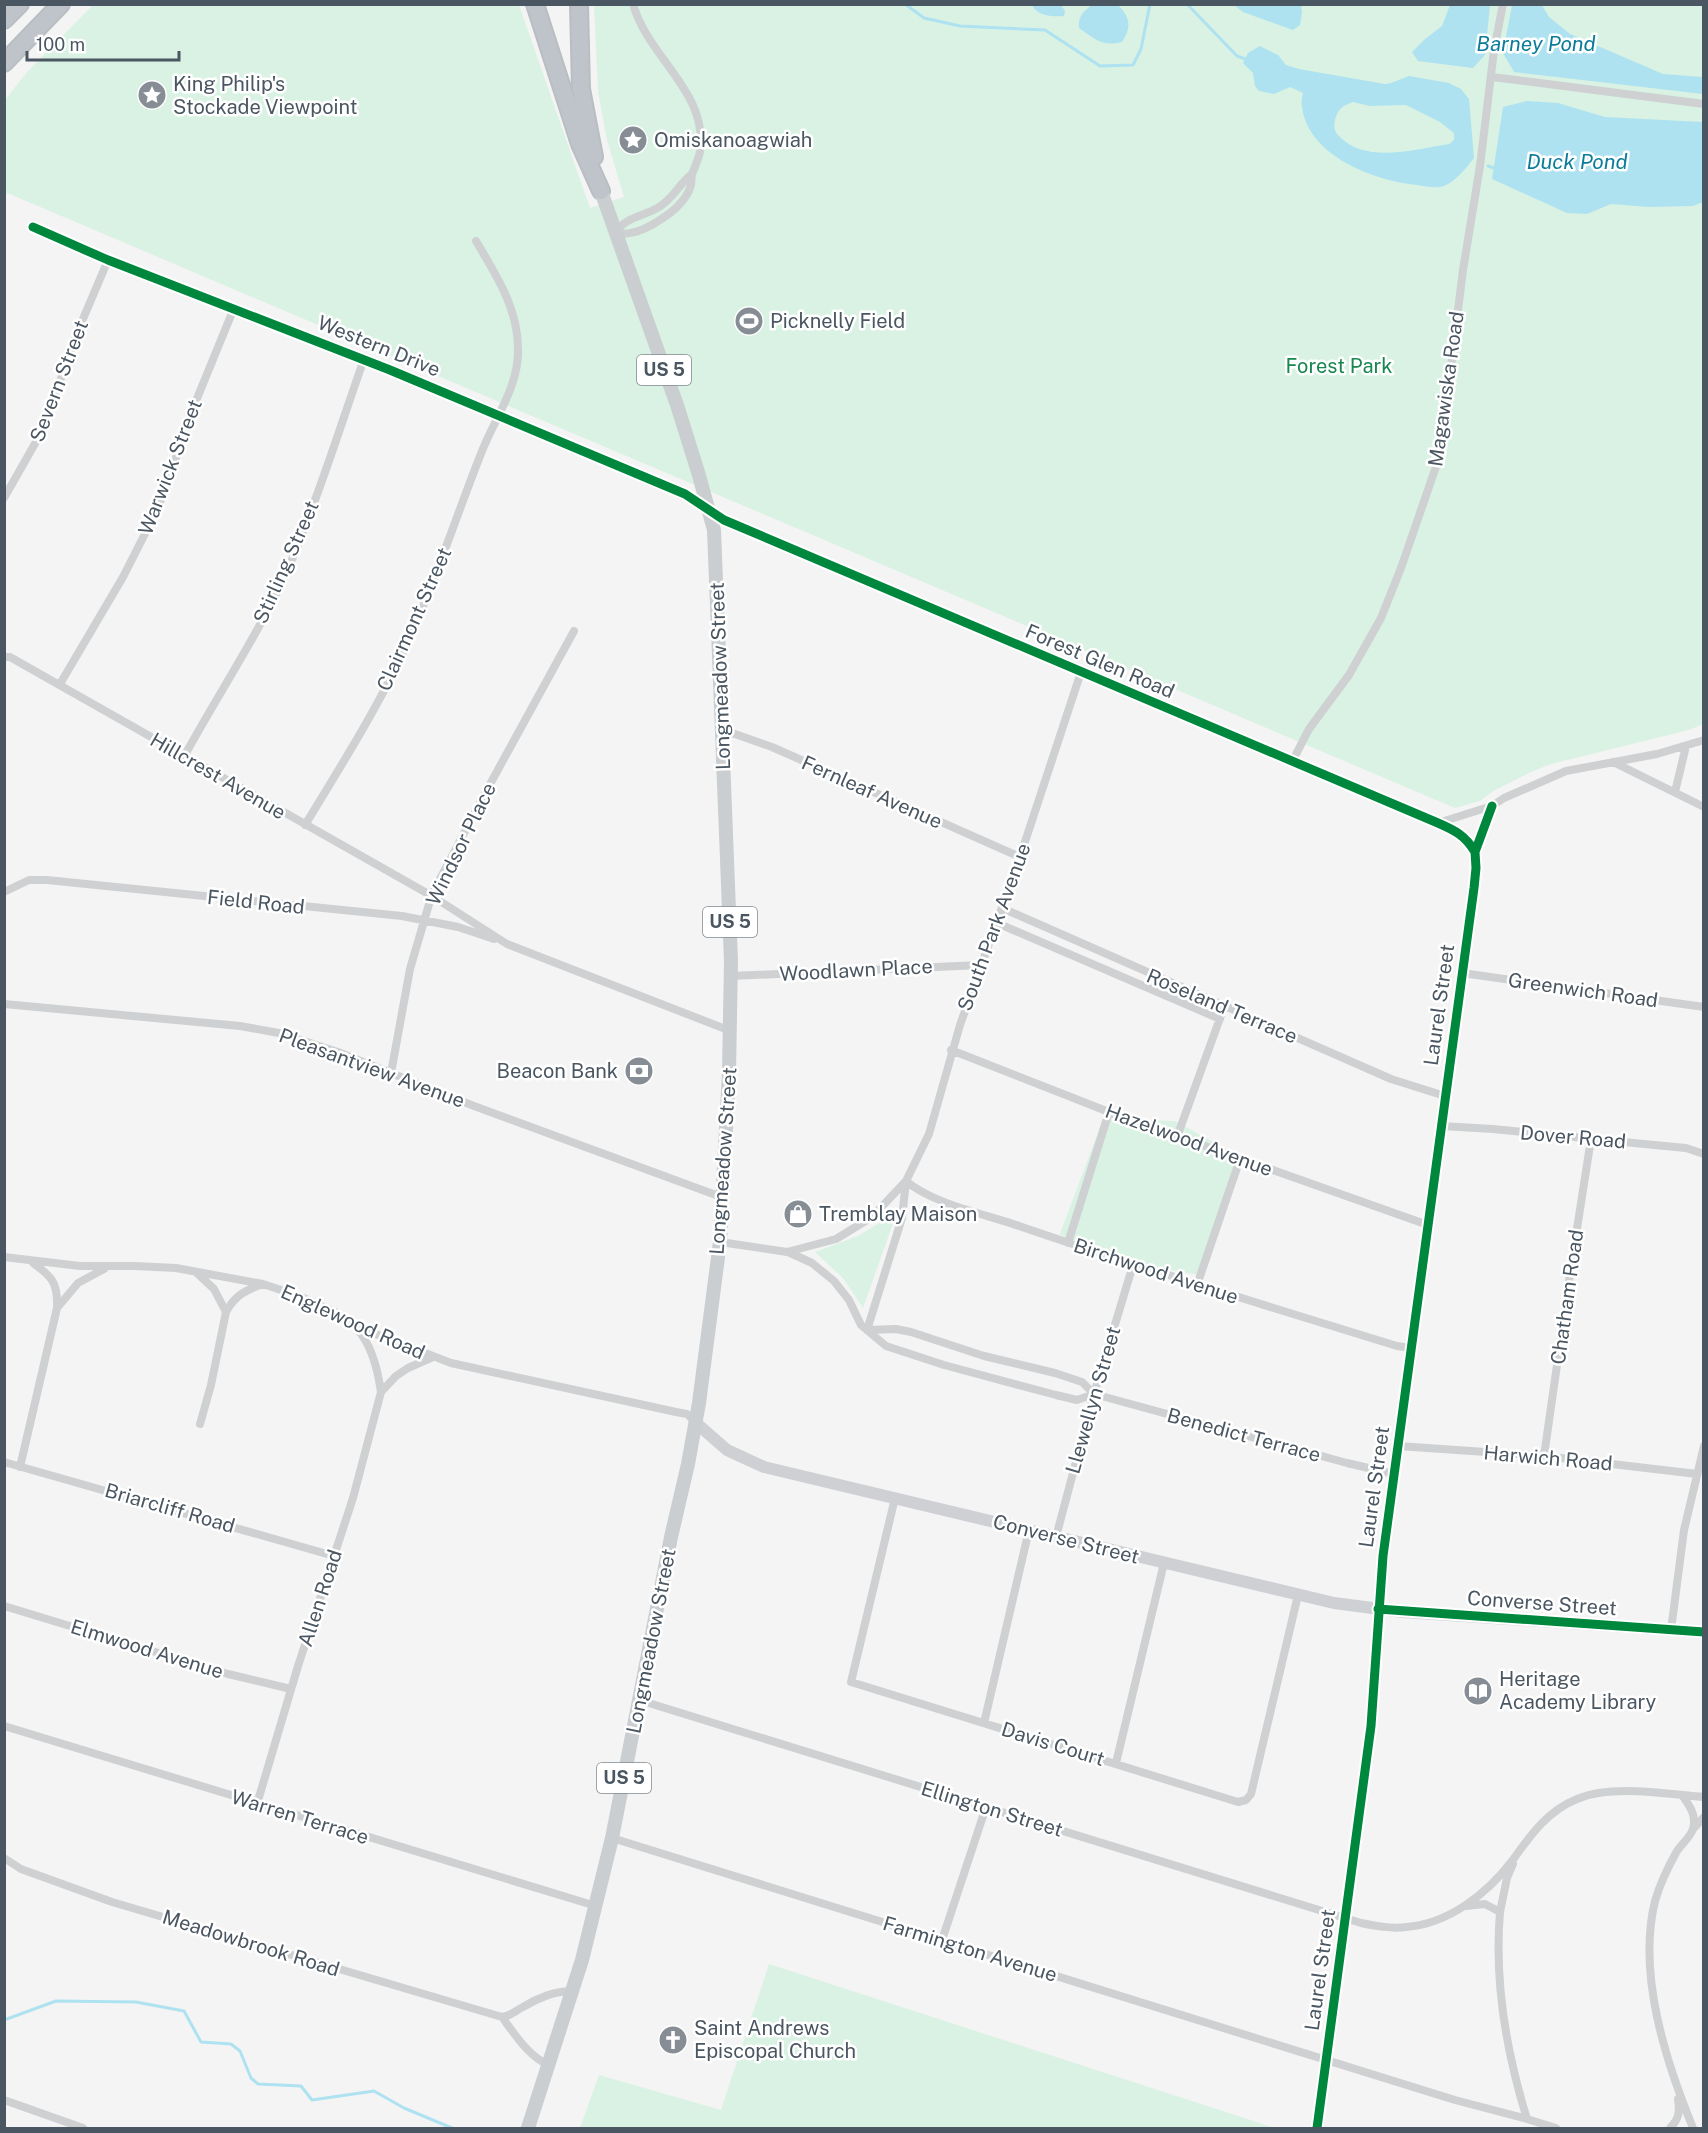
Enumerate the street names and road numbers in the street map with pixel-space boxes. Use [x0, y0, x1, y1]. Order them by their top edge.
street label: Western Drive [314, 310, 444, 382]
street label: Magawiska Road [1423, 310, 1469, 468]
street label: Severn Street [25, 317, 93, 445]
road number: US 5 [637, 355, 691, 385]
street label: Warwick Street [133, 396, 207, 538]
street label: Stirling Street [248, 497, 324, 627]
street label: Clairmont Street [372, 544, 456, 694]
street label: Longmeadow Street [705, 582, 735, 770]
street label: Forest Glen Road [1022, 619, 1178, 703]
street label: Hillcrest Avenue [146, 727, 290, 825]
street label: Fernleaf Avenue [798, 750, 946, 834]
street label: Windsor Place [421, 779, 501, 909]
street label: South Park Avenue [953, 840, 1035, 1014]
street label: Field Road [206, 885, 306, 919]
road number: US 5 [703, 907, 757, 937]
street label: Laurel Street [1419, 943, 1459, 1067]
street label: Woodlawn Place [779, 954, 933, 986]
street label: Roseland Terrace [1143, 963, 1301, 1049]
street label: Greenwich Road [1506, 968, 1660, 1012]
street label: Pleasantview Avenue [276, 1023, 468, 1113]
street label: Longmeadow Street [704, 1066, 742, 1256]
street label: Hazelwood Avenue [1102, 1099, 1276, 1181]
street label: Dover Road [1519, 1120, 1627, 1154]
street label: Chatham Road [1546, 1228, 1588, 1366]
street label: Birchwood Avenue [1071, 1233, 1241, 1309]
street label: Englewood Road [277, 1280, 429, 1364]
street label: Llewellyn Street [1061, 1324, 1125, 1476]
street label: Benedict Terrace [1165, 1403, 1323, 1467]
street label: Laurel Street [1354, 1425, 1394, 1549]
street label: Harwich Road [1482, 1440, 1614, 1476]
street label: Briarcliff Road [102, 1478, 238, 1538]
street label: Converse Street [990, 1509, 1142, 1569]
street label: Allen Road [293, 1546, 347, 1650]
street label: Longmeadow Street [621, 1546, 681, 1736]
street label: Converse Street [1466, 1586, 1618, 1620]
street label: Elmwood Avenue [68, 1614, 226, 1684]
street label: Davis Court [999, 1717, 1107, 1771]
road number: US 5 [597, 1763, 651, 1793]
street label: Ellington Street [918, 1776, 1066, 1842]
street label: Warren Terrace [228, 1785, 372, 1849]
street label: Meadowbrook Road [159, 1905, 343, 1981]
street label: Laurel Street [1300, 1908, 1340, 2032]
street label: Farmington Avenue [880, 1911, 1060, 1987]

